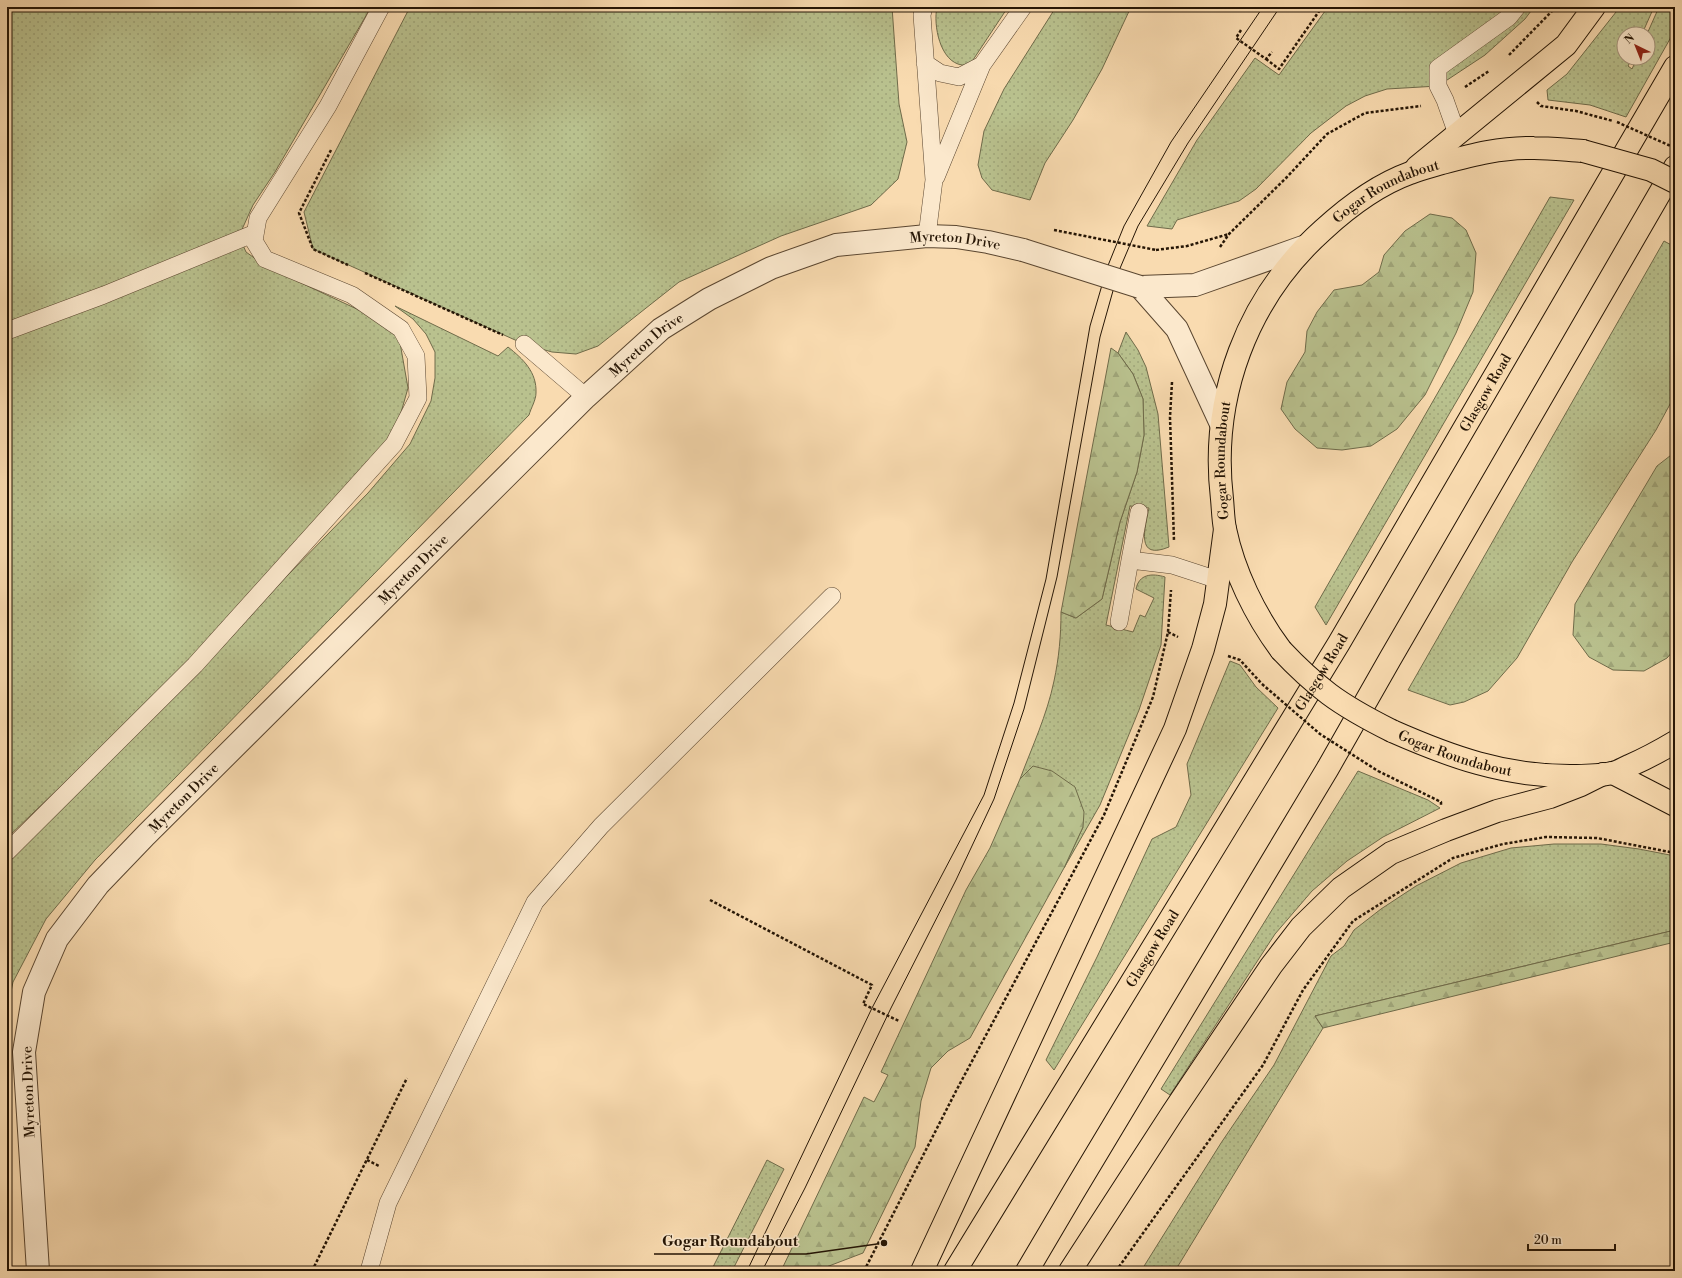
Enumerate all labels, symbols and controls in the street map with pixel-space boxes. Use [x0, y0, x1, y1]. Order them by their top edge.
north arrow [1616, 26, 1656, 66]
text: N [1622, 31, 1638, 48]
street label: Gogar Roundabout [1329, 156, 1441, 228]
street label: Myreton Drive [909, 228, 1002, 255]
street label: Myreton Drive [606, 309, 687, 382]
street label: Glasgow Road [1456, 351, 1516, 435]
street label: Gogar Roundabout [1212, 400, 1235, 521]
street label: Myreton Drive [375, 531, 453, 609]
street label: Glasgow Road [1292, 631, 1353, 715]
street label: Gogar Roundabout [1395, 727, 1513, 781]
street label: Myreton Drive [145, 760, 223, 837]
street label: Glasgow Road [1123, 907, 1184, 991]
street label: Myreton Drive [18, 1046, 40, 1138]
scale bar [1528, 1226, 1615, 1252]
callout: Gogar Roundabout [654, 1227, 806, 1254]
text: Gogar Roundabout [662, 1232, 799, 1251]
text: 20 m [1534, 1233, 1562, 1248]

